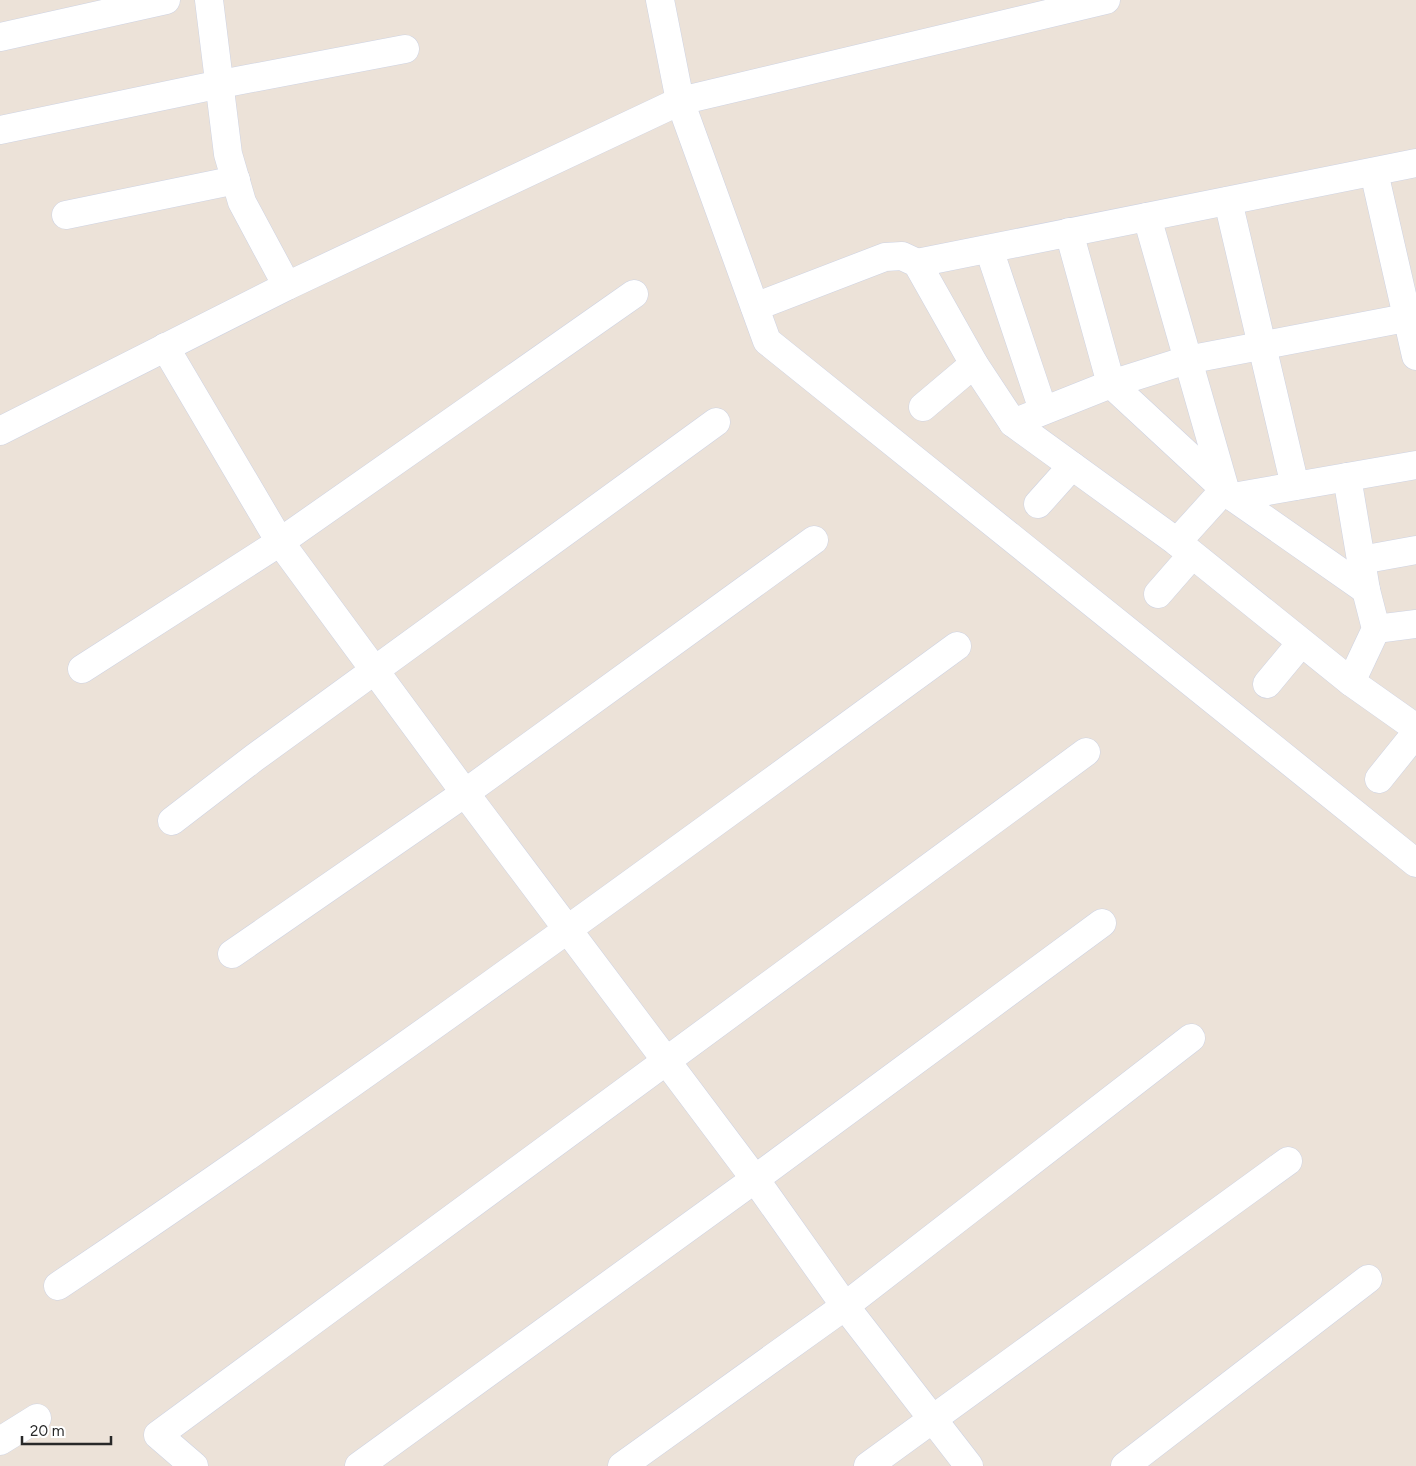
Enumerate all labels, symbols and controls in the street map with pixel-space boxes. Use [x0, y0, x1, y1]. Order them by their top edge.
scale bar [22, 1414, 111, 1446]
text: 20 m [30, 1422, 64, 1440]

